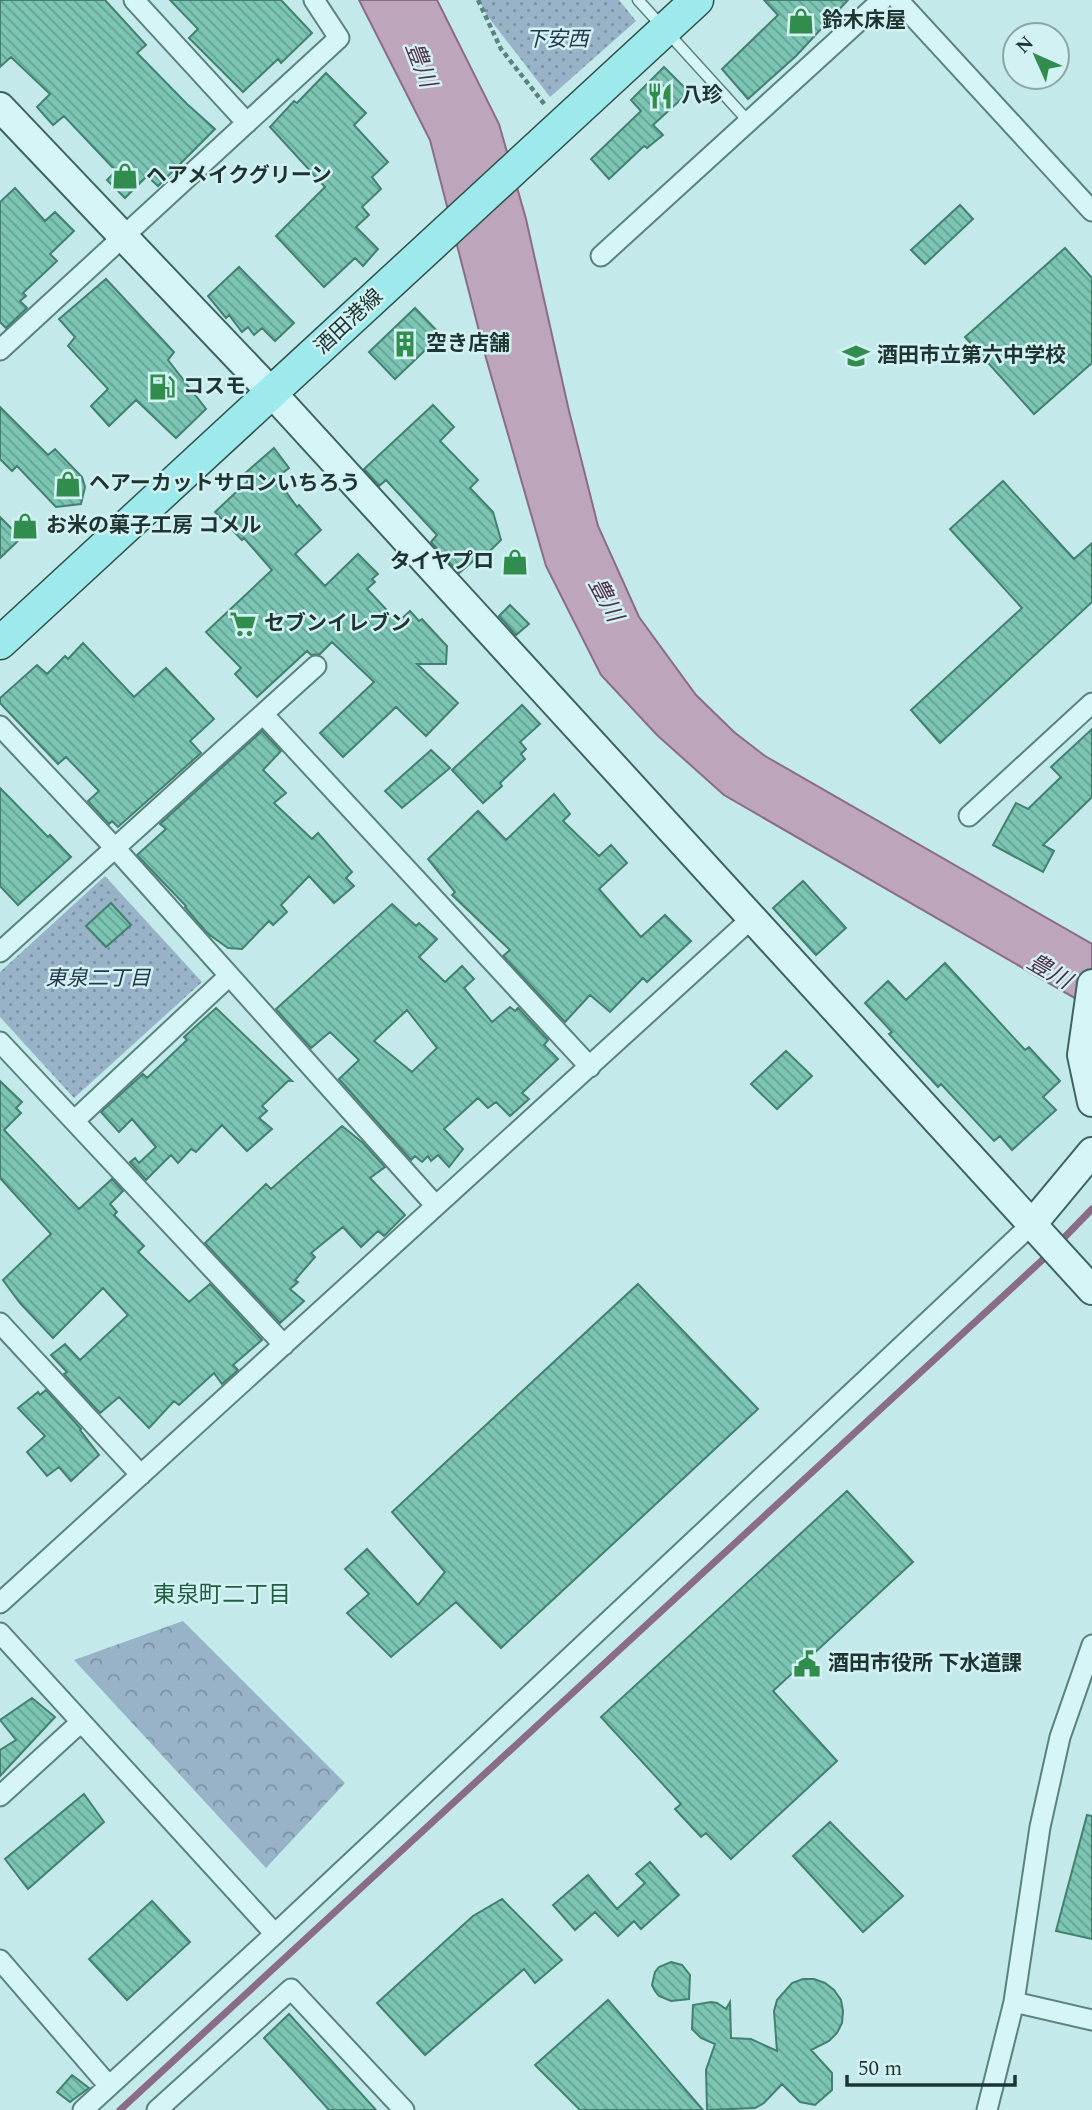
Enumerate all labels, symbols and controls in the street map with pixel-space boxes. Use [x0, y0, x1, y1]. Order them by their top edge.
place label: 鈴木床屋 [822, 5, 906, 37]
shop icon: 鈴木床屋 [786, 6, 816, 36]
north arrow [1001, 21, 1071, 91]
park label: 下安西 [526, 24, 591, 56]
text: N [1009, 29, 1041, 61]
water label: 豊川 [395, 37, 446, 96]
place label: 八珍 [681, 80, 723, 112]
restaurant icon: 八珍 [645, 81, 675, 111]
place label: ヘアメイクグリーン [146, 160, 332, 192]
shop icon: ヘアメイクグリーン [110, 161, 140, 191]
street label: 酒田港線 [307, 282, 391, 362]
place label: 空き店舗 [426, 328, 510, 360]
building icon: 空き店舗 [390, 329, 420, 359]
place label: 酒田市立第六中学校 [877, 340, 1066, 372]
school or university icon: 酒田市立第六中学校 [841, 341, 871, 371]
place label: コスモ [183, 371, 246, 403]
fuel station icon: コスモ [147, 372, 177, 402]
place label: ヘアーカットサロンいちろう [89, 468, 361, 500]
shop icon: ヘアーカットサロンいちろう [53, 469, 83, 499]
place label: お米の菓子工房 コメル [46, 510, 261, 542]
shop icon: お米の菓子工房 コメル [10, 511, 40, 541]
place label: タイヤプロ [390, 546, 494, 578]
shop icon: タイヤプロ [500, 547, 530, 577]
water label: 豊川 [579, 571, 633, 631]
place label: セブンイレブン [264, 608, 411, 640]
supermarket icon: セブンイレブン [228, 609, 258, 639]
water label: 豊川 [1020, 945, 1080, 1000]
park label: 東泉二丁目 [46, 963, 151, 995]
district label: 東泉町二丁目 [153, 1578, 291, 1613]
place label: 酒田市役所 下水道課 [828, 1648, 1022, 1680]
public building icon: 酒田市役所 下水道課 [792, 1649, 822, 1679]
scale bar [847, 2044, 1015, 2088]
text: 50 m [858, 2053, 902, 2085]

